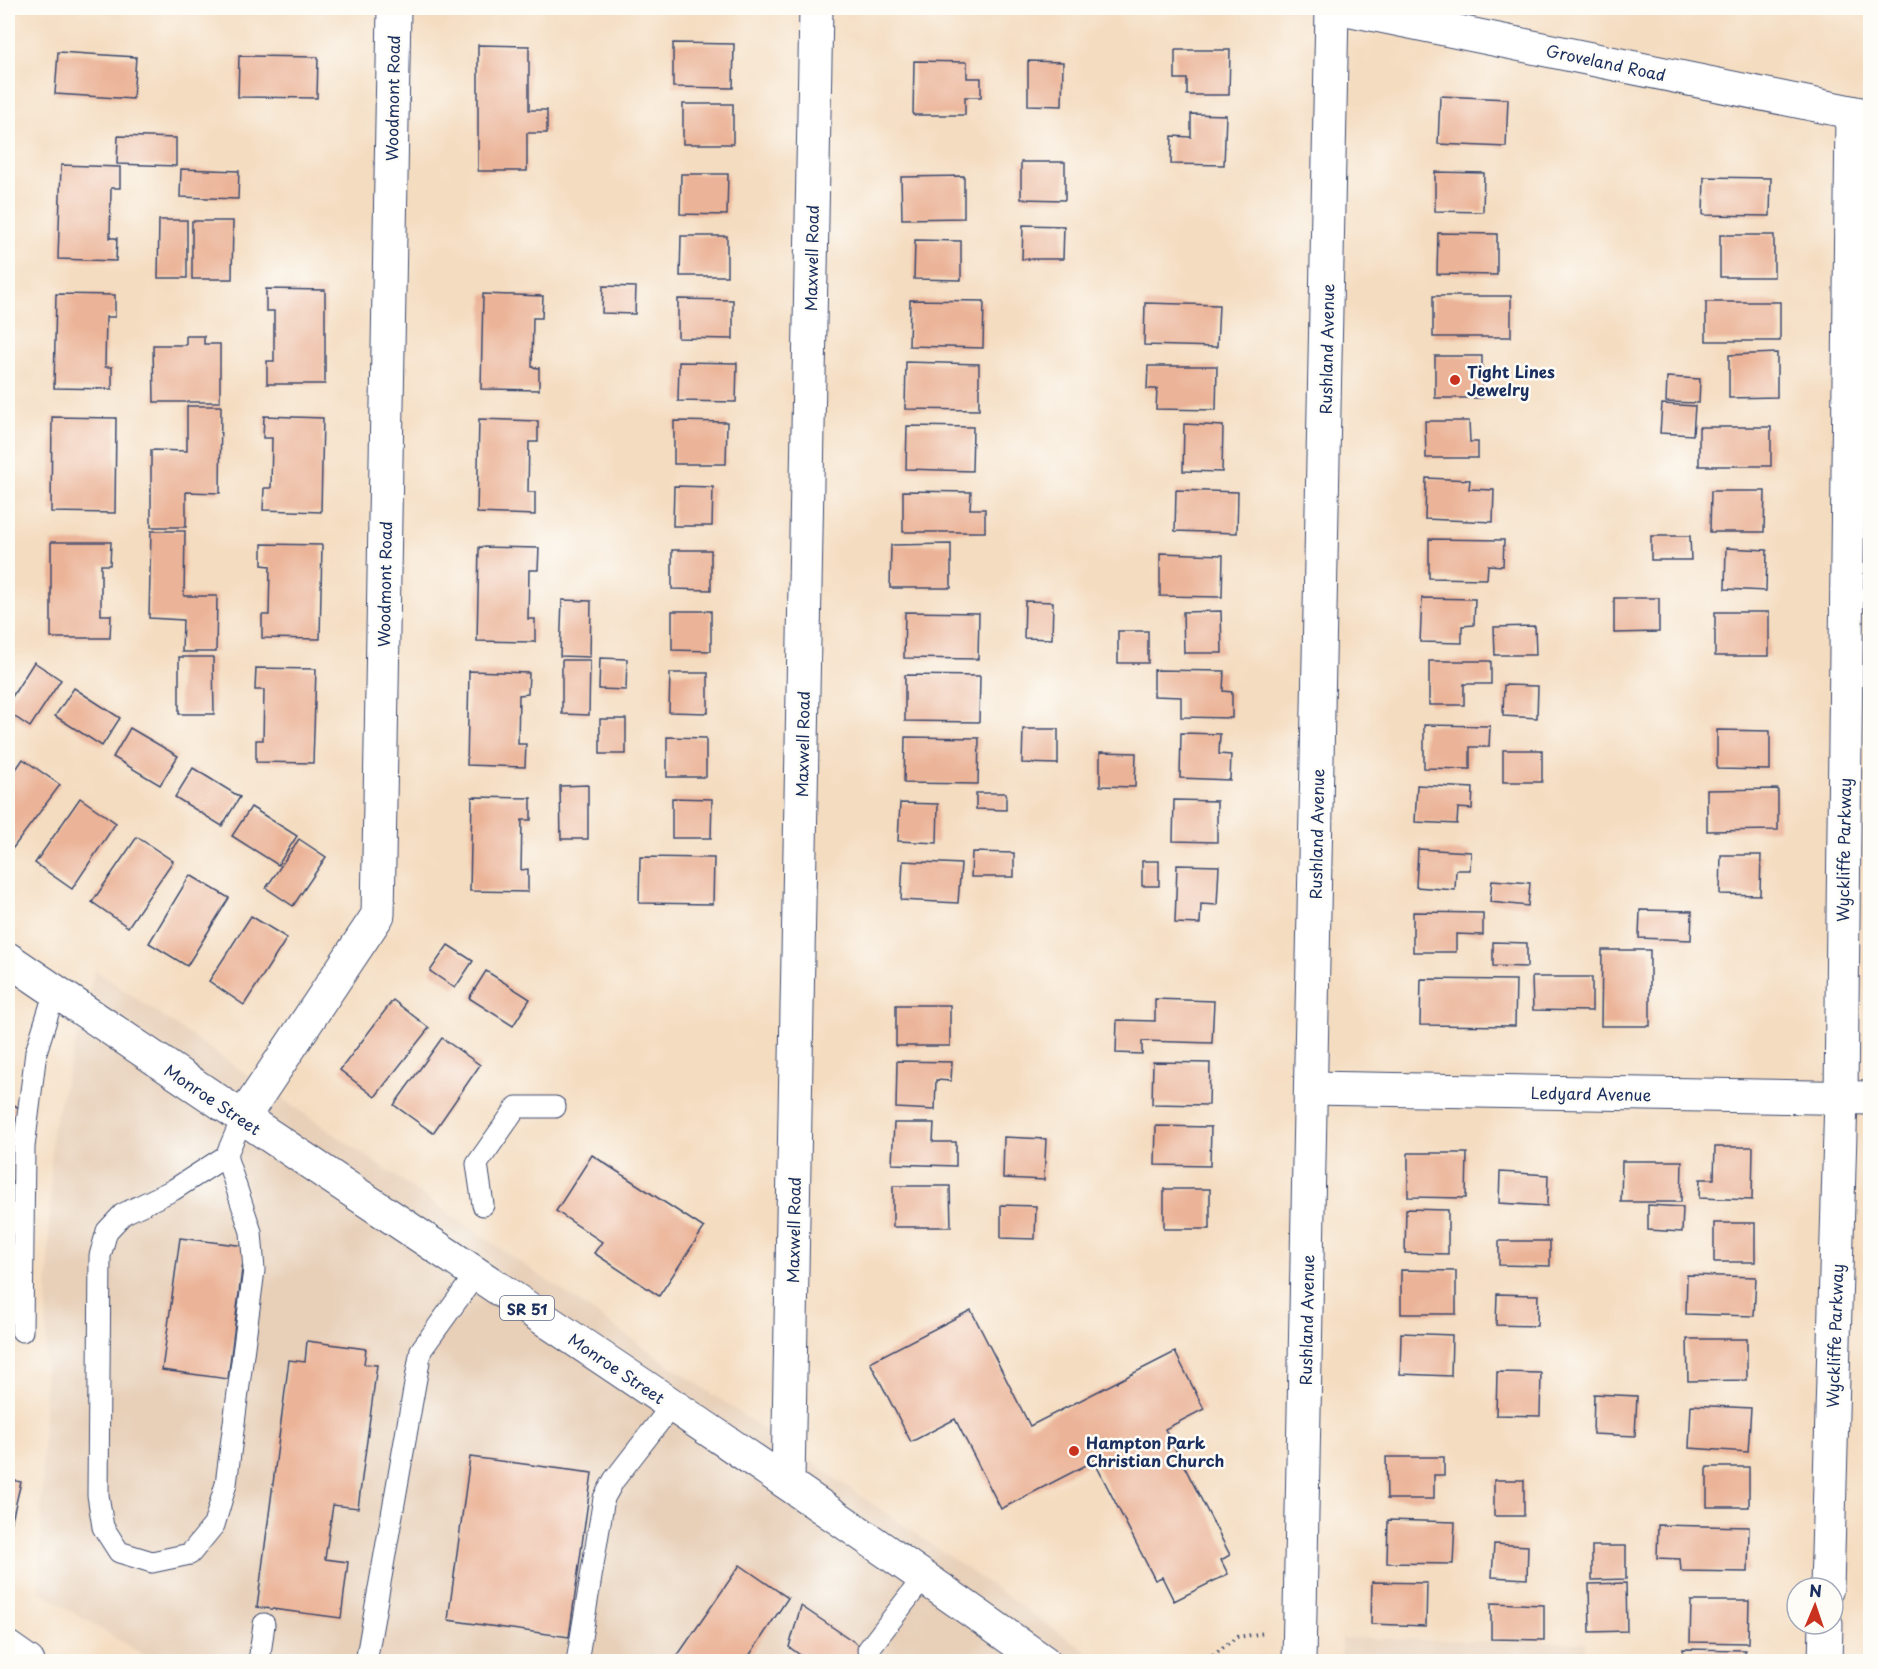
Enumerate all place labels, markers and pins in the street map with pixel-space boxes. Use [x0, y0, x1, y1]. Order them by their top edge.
place label: Tight Lines Jewelry [1467, 359, 1555, 401]
marker: Tight Lines Jewelry [1448, 373, 1462, 387]
place label: Hampton Park Christian Church [1086, 1430, 1224, 1472]
marker: Hampton Park Christian Church [1067, 1444, 1081, 1458]

